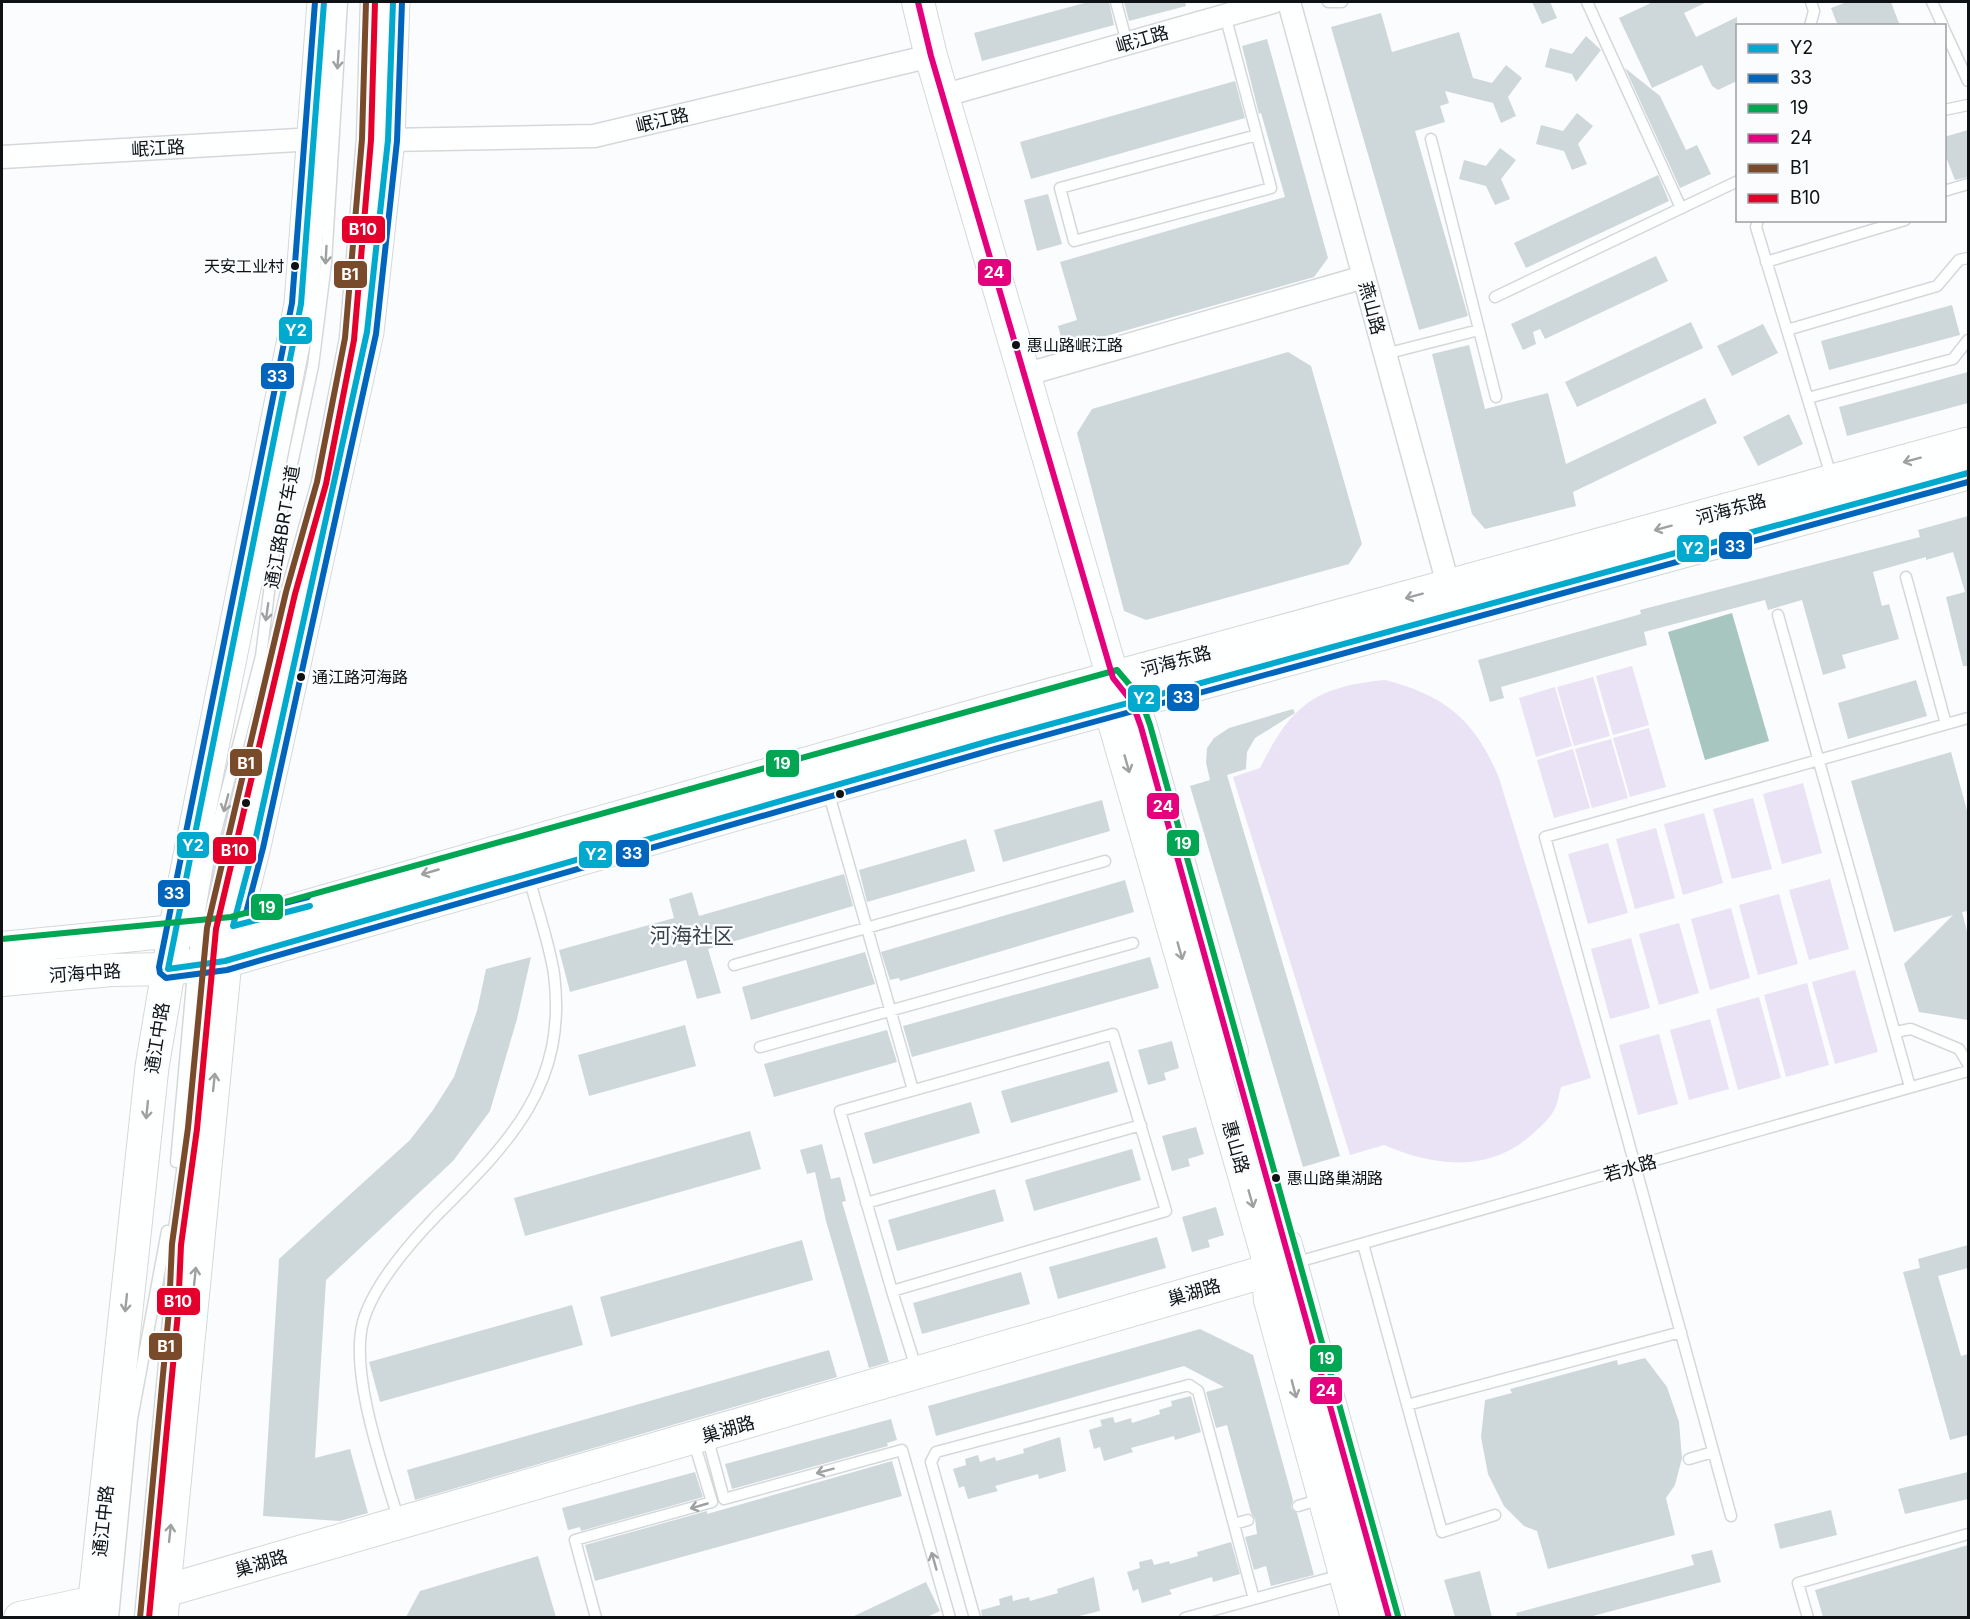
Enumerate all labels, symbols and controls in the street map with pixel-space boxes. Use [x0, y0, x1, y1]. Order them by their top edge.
street label: 岷江路 [1113, 21, 1171, 57]
legend [1736, 24, 1946, 222]
text: Y2 [1790, 37, 1813, 58]
one-way arrow [332, 49, 343, 69]
text: 33 [1790, 67, 1812, 88]
text: 19 [1790, 97, 1808, 118]
street label: 岷江路 [633, 104, 691, 136]
text: 24 [1790, 127, 1812, 148]
street label: 岷江路 [130, 136, 186, 160]
text: B1 [1790, 157, 1809, 178]
text: B10 [1790, 187, 1820, 208]
line badge: B10 [341, 215, 386, 244]
text: B10 [349, 219, 377, 239]
one-way arrow [321, 244, 332, 264]
place label: 天安工业村 [204, 256, 284, 276]
line badge: 24 [977, 258, 1012, 287]
marker: 天安工业村 [289, 260, 301, 272]
line badge: B1 [333, 260, 368, 289]
text: 24 [984, 262, 1005, 282]
text: B1 [341, 264, 359, 284]
street label: 燕山路 [1355, 279, 1389, 337]
line badge: Y2 [278, 316, 313, 345]
text: Y2 [285, 320, 307, 340]
place label: 惠山路岷江路 [1027, 335, 1123, 355]
marker: 惠山路岷江路 [1010, 339, 1022, 351]
line badge: 33 [260, 362, 295, 390]
text: 33 [267, 366, 287, 386]
one-way arrow [1903, 454, 1922, 466]
street label: 通江路BRT车道 [261, 464, 303, 590]
street label: 河海东路 [1694, 490, 1768, 528]
one-way arrow [1654, 522, 1673, 534]
line badge: 33 [1718, 531, 1753, 560]
line badge: Y2 [1676, 534, 1710, 563]
text: 33 [1725, 536, 1745, 556]
text: Y2 [1682, 538, 1704, 558]
one-way arrow [1405, 590, 1424, 602]
one-way arrow [261, 602, 272, 622]
street label: 河海东路 [1139, 642, 1213, 680]
place label: 通江路河海路 [312, 667, 408, 687]
marker: 通江路河海路 [295, 671, 307, 683]
line badge: 33 [1166, 683, 1200, 712]
line badge: Y2 [1127, 684, 1161, 713]
text: 33 [1173, 687, 1193, 707]
text: Y2 [1133, 688, 1155, 708]
line badge: B1 [229, 748, 263, 777]
line badge: 19 [765, 749, 800, 778]
text: B1 [237, 753, 255, 773]
text: 19 [773, 753, 791, 773]
one-way arrow [1121, 754, 1133, 773]
unlabelled marker [834, 788, 846, 800]
line badge: 24 [1146, 792, 1180, 820]
one-way arrow [219, 793, 231, 812]
text: 24 [1153, 796, 1174, 816]
unlabelled marker [240, 797, 252, 809]
line badge: 19 [1166, 829, 1200, 857]
line badge: Y2 [176, 831, 210, 859]
text: 19 [1174, 833, 1192, 853]
text: Y2 [182, 835, 204, 855]
line badge: B10 [212, 836, 257, 865]
line badge: 33 [615, 839, 650, 868]
text: B10 [221, 840, 249, 860]
line badge: Y2 [578, 840, 613, 869]
text: 33 [622, 843, 642, 863]
text: Y2 [585, 844, 607, 864]
one-way arrow [421, 867, 440, 878]
line badge: 33 [157, 879, 191, 908]
text: 33 [164, 883, 184, 903]
line badge: 19 [250, 893, 284, 921]
text: 19 [258, 897, 276, 917]
district label: 河海社区 [650, 923, 734, 948]
one-way arrow [1175, 942, 1186, 961]
street label: 河海中路 [48, 960, 122, 986]
street label: 通江中路 [141, 1001, 173, 1075]
one-way arrow [209, 1072, 220, 1092]
one-way arrow [141, 1099, 152, 1119]
street label: 惠山路 [1218, 1118, 1254, 1176]
street label: 若水路 [1601, 1150, 1659, 1186]
place label: 惠山路巢湖路 [1287, 1168, 1383, 1188]
marker: 惠山路巢湖路 [1270, 1172, 1282, 1184]
one-way arrow [1246, 1190, 1258, 1209]
one-way arrow [190, 1267, 201, 1286]
street label: 巢湖路 [1165, 1274, 1223, 1310]
line badge: B10 [156, 1287, 201, 1316]
text: B10 [164, 1291, 192, 1311]
one-way arrow [120, 1293, 131, 1313]
line badge: B1 [148, 1332, 183, 1361]
text: B1 [157, 1336, 175, 1356]
line badge: 19 [1309, 1344, 1343, 1373]
text: 19 [1317, 1348, 1335, 1368]
line badge: 24 [1309, 1376, 1343, 1405]
one-way arrow [1289, 1379, 1301, 1398]
text: 24 [1316, 1380, 1337, 1400]
street label: 巢湖路 [699, 1411, 757, 1447]
one-way arrow [816, 1466, 835, 1478]
street label: 通江中路 [89, 1484, 117, 1558]
one-way arrow [690, 1500, 709, 1512]
one-way arrow [165, 1523, 176, 1543]
street label: 巢湖路 [232, 1545, 290, 1581]
one-way arrow [928, 1552, 939, 1571]

